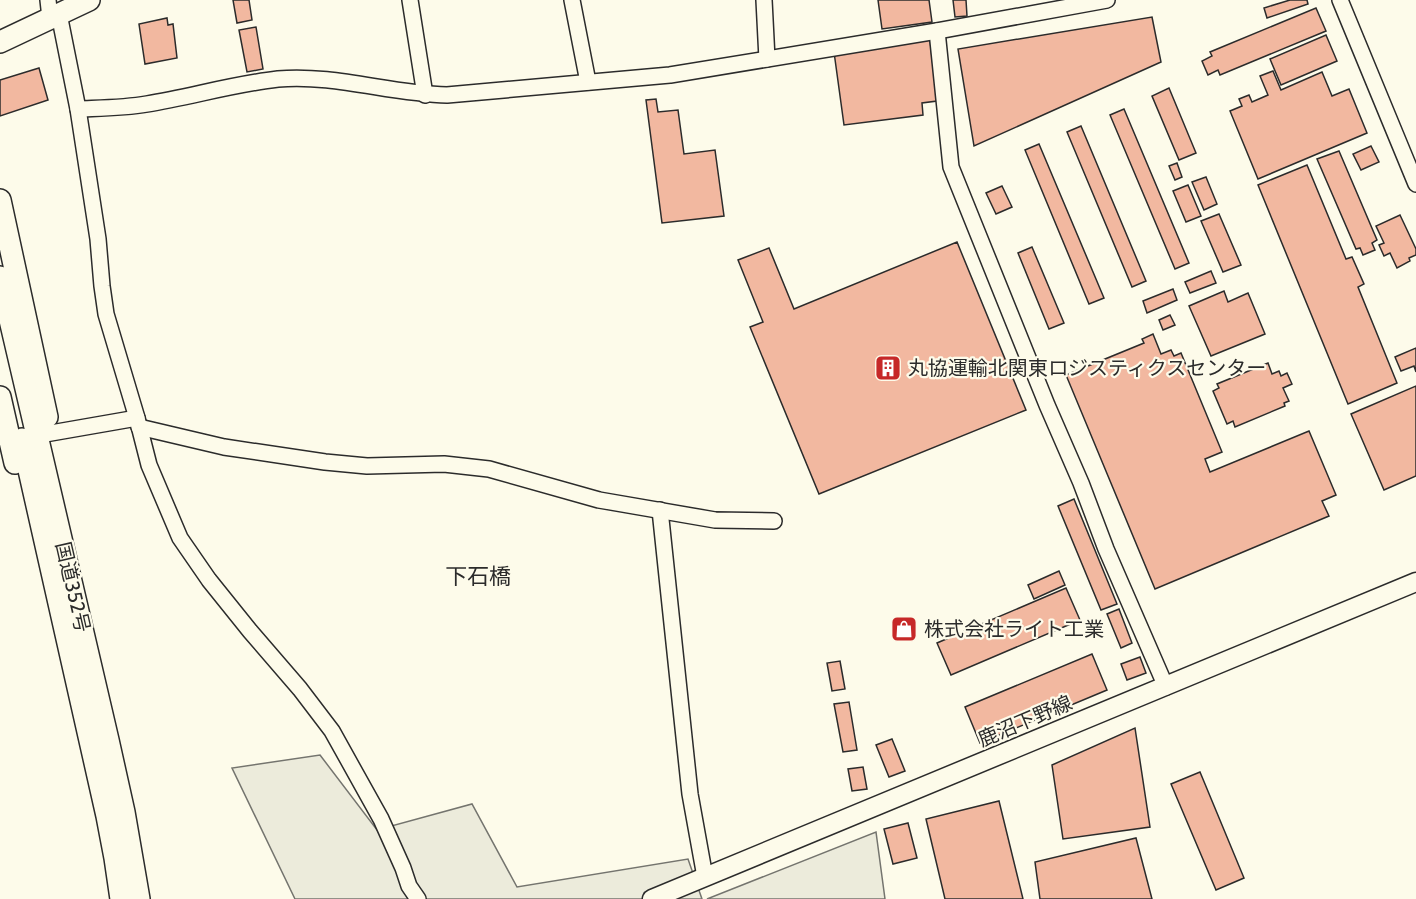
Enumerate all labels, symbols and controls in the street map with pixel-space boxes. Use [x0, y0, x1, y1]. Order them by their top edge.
building icon: 丸協運輸北関東ロジスティクスセンター [873, 353, 903, 383]
place label: 丸協運輸北関東ロジスティクスセンター [908, 356, 1266, 380]
street label: 国道352号 [51, 539, 95, 635]
district label: 下石橋 [445, 563, 511, 590]
shop icon: 株式会社ライト工業 [889, 614, 919, 644]
place label: 株式会社ライト工業 [924, 617, 1104, 641]
street label: 鹿沼下野線 [974, 690, 1076, 752]

